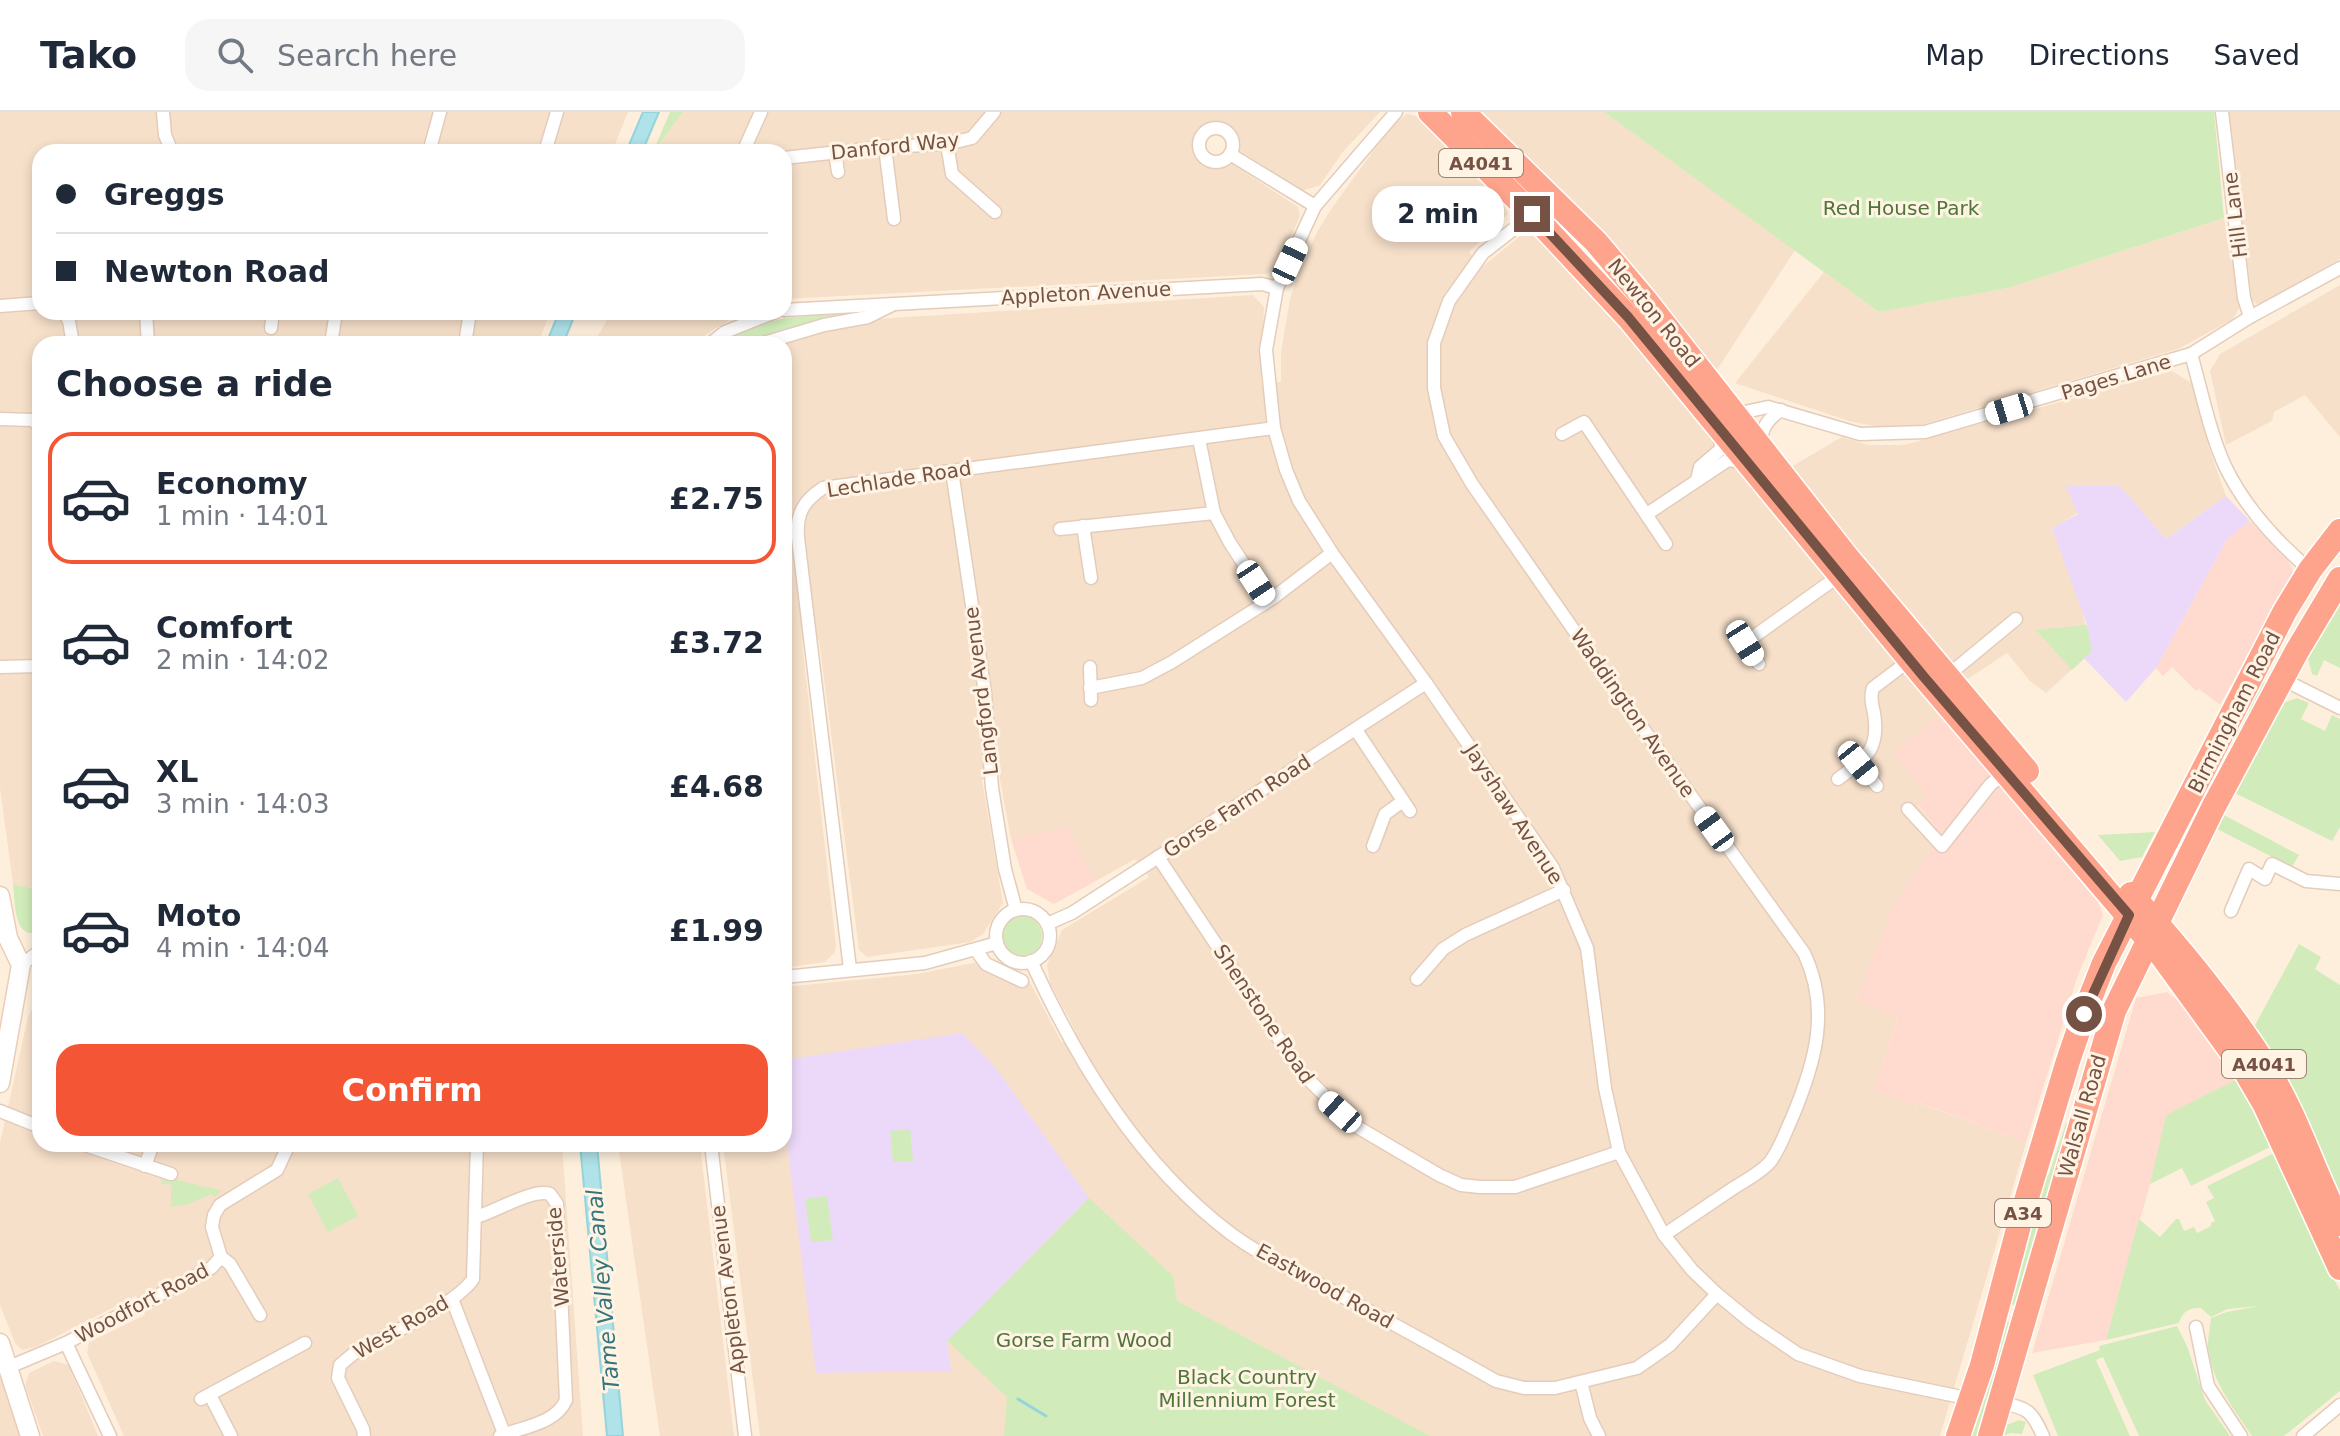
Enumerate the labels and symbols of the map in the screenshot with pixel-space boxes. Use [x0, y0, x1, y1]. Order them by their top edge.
street label: Danford Way [830, 127, 961, 165]
road number: A4041 [1439, 149, 1523, 177]
street label: Hill Lane [2218, 171, 2252, 259]
callout: 2 min [1372, 186, 1504, 242]
route end [1514, 196, 1550, 232]
park label: Red House Park [1823, 196, 1980, 220]
car [1269, 234, 1311, 288]
street label: Newton Road [1603, 254, 1705, 372]
street label: Appleton Avenue [1000, 277, 1172, 309]
street label: Pages Lane [2058, 349, 2174, 405]
car [1983, 391, 2035, 427]
street label: Lechlade Road [825, 456, 973, 502]
car [1233, 556, 1279, 610]
street label: Langford Avenue [959, 606, 1003, 776]
car [1722, 616, 1768, 670]
street label: Waddington Avenue [1566, 624, 1700, 802]
street label: Birmingham Road [2183, 627, 2285, 797]
car [1834, 737, 1882, 789]
street label: Jayshaw Avenue [1459, 738, 1568, 889]
street label: Gorse Farm Road [1159, 749, 1315, 863]
car [1690, 803, 1738, 855]
street label: Shenstone Road [1209, 940, 1319, 1088]
route start [2066, 996, 2102, 1032]
road number: A4041 [2222, 1050, 2306, 1078]
street label: Walsall Road [2053, 1052, 2111, 1180]
car [1314, 1087, 1366, 1137]
water label: Tame Valley Canal [582, 1188, 624, 1392]
road number: A34 [1995, 1199, 2051, 1227]
street label: Appleton Avenue [706, 1204, 750, 1376]
street label: Waterside [542, 1206, 574, 1308]
street label: Eastwood Road [1252, 1238, 1398, 1334]
street label: Woodfort Road [71, 1258, 213, 1348]
street label: West Road [349, 1290, 453, 1364]
park label: Gorse Farm Wood [996, 1328, 1172, 1352]
park label: Black Country Millennium Forest [1158, 1365, 1336, 1412]

